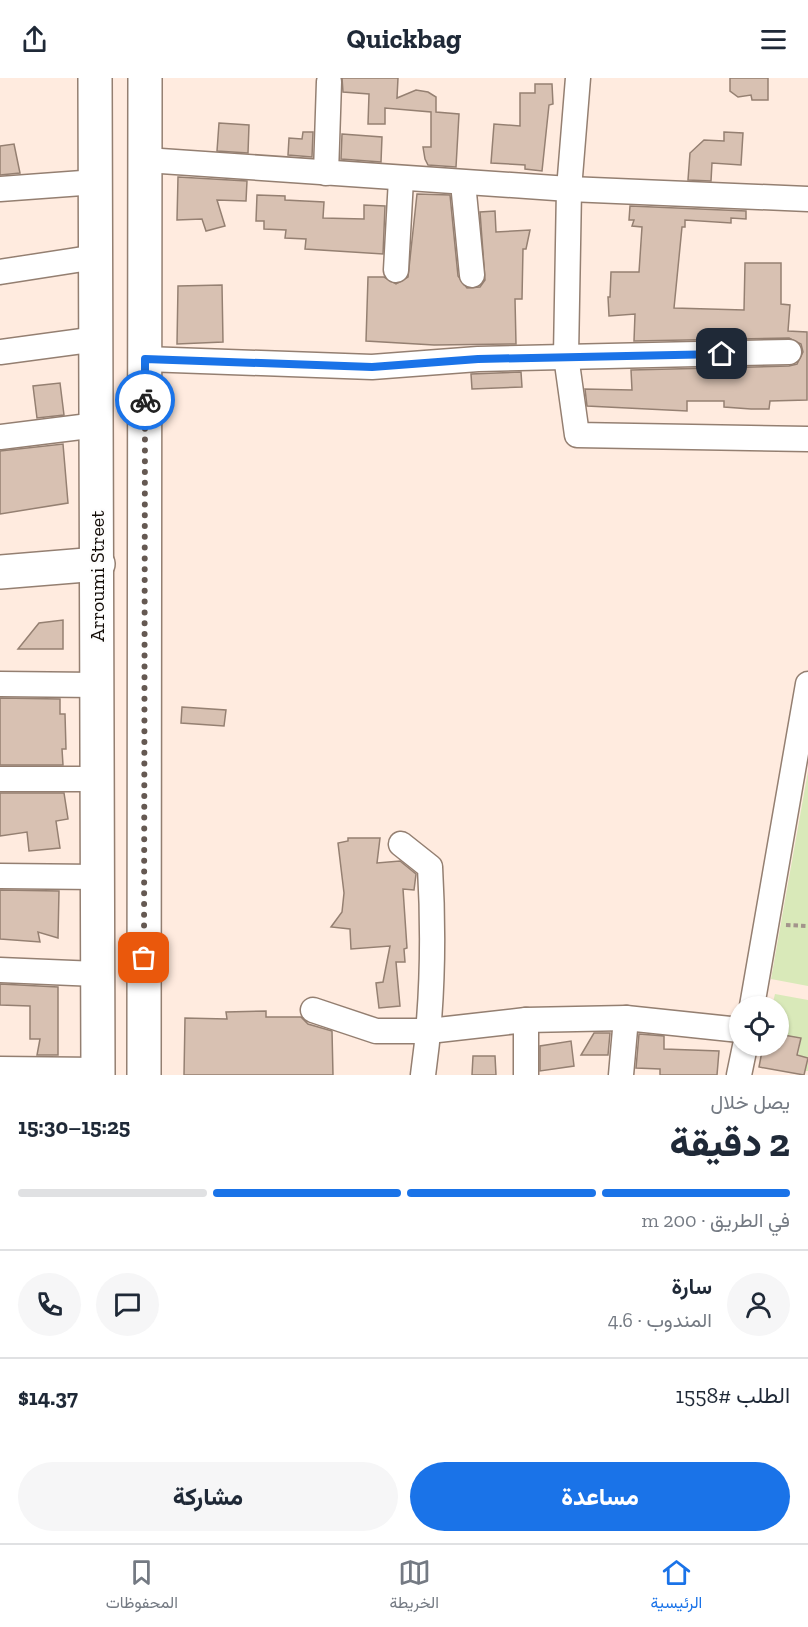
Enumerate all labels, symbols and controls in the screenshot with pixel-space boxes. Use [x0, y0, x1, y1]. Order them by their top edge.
icon: share [18, 23, 51, 56]
text: Quickbag [347, 23, 461, 55]
icon: menu [757, 23, 790, 56]
pin [696, 328, 747, 379]
icon: home [705, 337, 738, 370]
courier [115, 370, 175, 430]
icon: bike [129, 384, 162, 417]
street label: Arroumi Street [85, 510, 109, 642]
pin [118, 932, 169, 983]
icon: bag [127, 941, 160, 974]
map controls [729, 996, 789, 1056]
button: locate [729, 996, 789, 1056]
text: يصل خلال [710, 1090, 790, 1114]
text: 15:25–15:30 [18, 1113, 130, 1140]
text: 2 دقيقة [669, 1119, 790, 1166]
text: في الطريق · 200 m [641, 1208, 790, 1232]
button: phone [18, 1273, 81, 1336]
button: chat [96, 1273, 159, 1336]
text: سارة [671, 1273, 712, 1300]
button: person [727, 1273, 790, 1336]
text: المندوب · 4.6 [608, 1308, 712, 1332]
text: الطلب #1558 [675, 1382, 790, 1409]
text: $14.37 [18, 1384, 78, 1411]
button: مشاركة [18, 1462, 398, 1531]
button: مساعدة [410, 1462, 790, 1531]
tab: المحفوظات [106, 1556, 178, 1617]
tab: الخريطة [389, 1556, 439, 1617]
tab: الرئيسية [650, 1556, 702, 1617]

